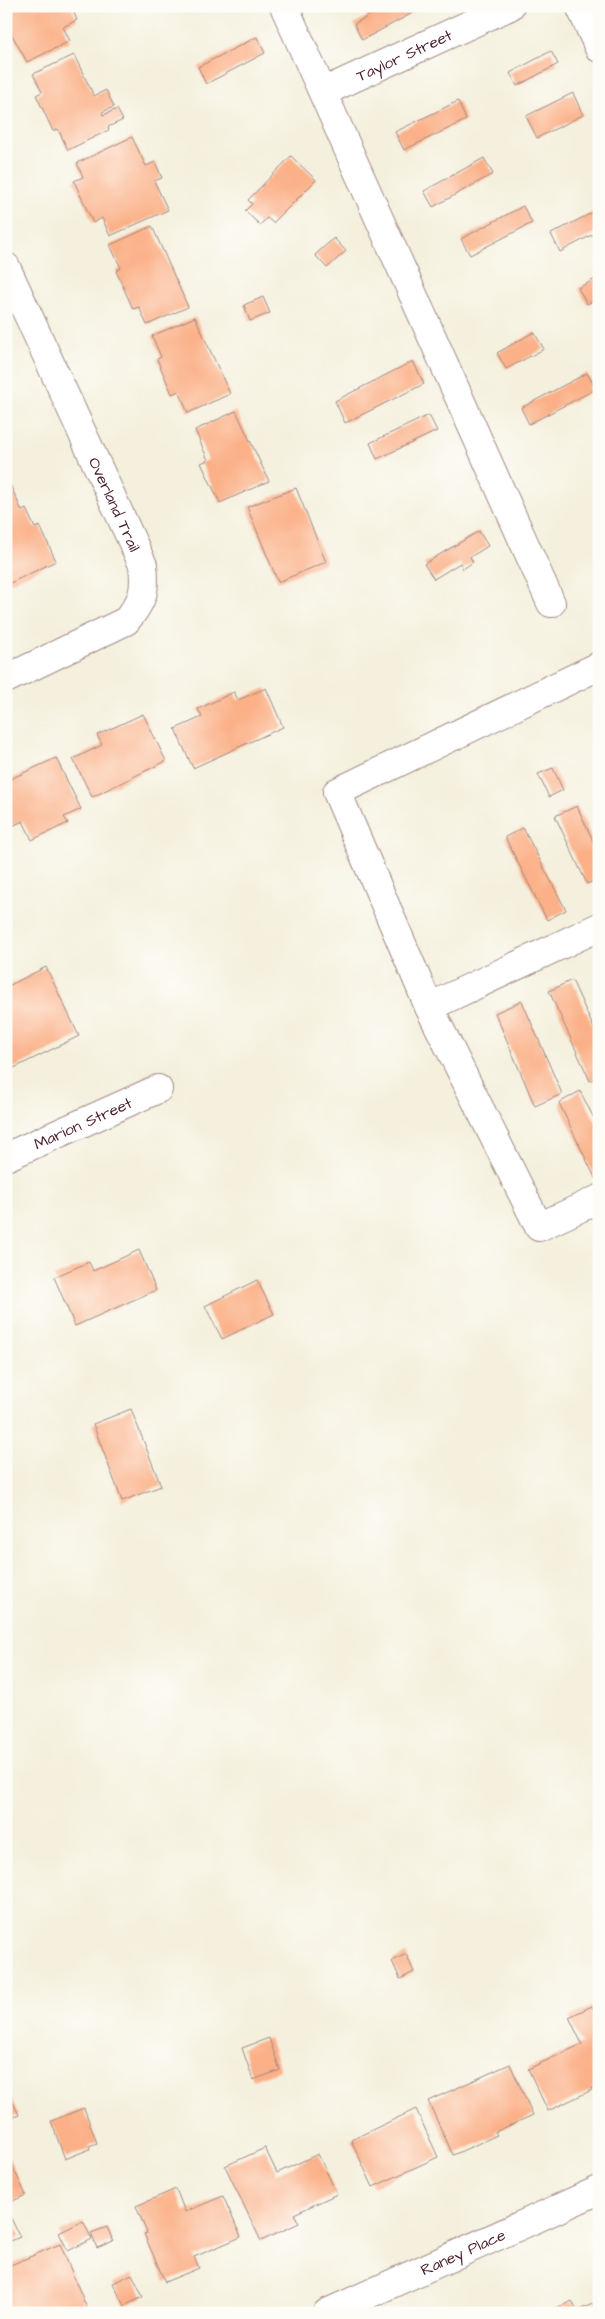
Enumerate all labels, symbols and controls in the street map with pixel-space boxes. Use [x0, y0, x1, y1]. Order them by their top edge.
street label: Taylor Street [353, 24, 456, 87]
street label: Overland Trail [83, 454, 145, 555]
street label: Marion Street [30, 1092, 136, 1155]
street label: Raney Place [417, 2224, 509, 2281]

